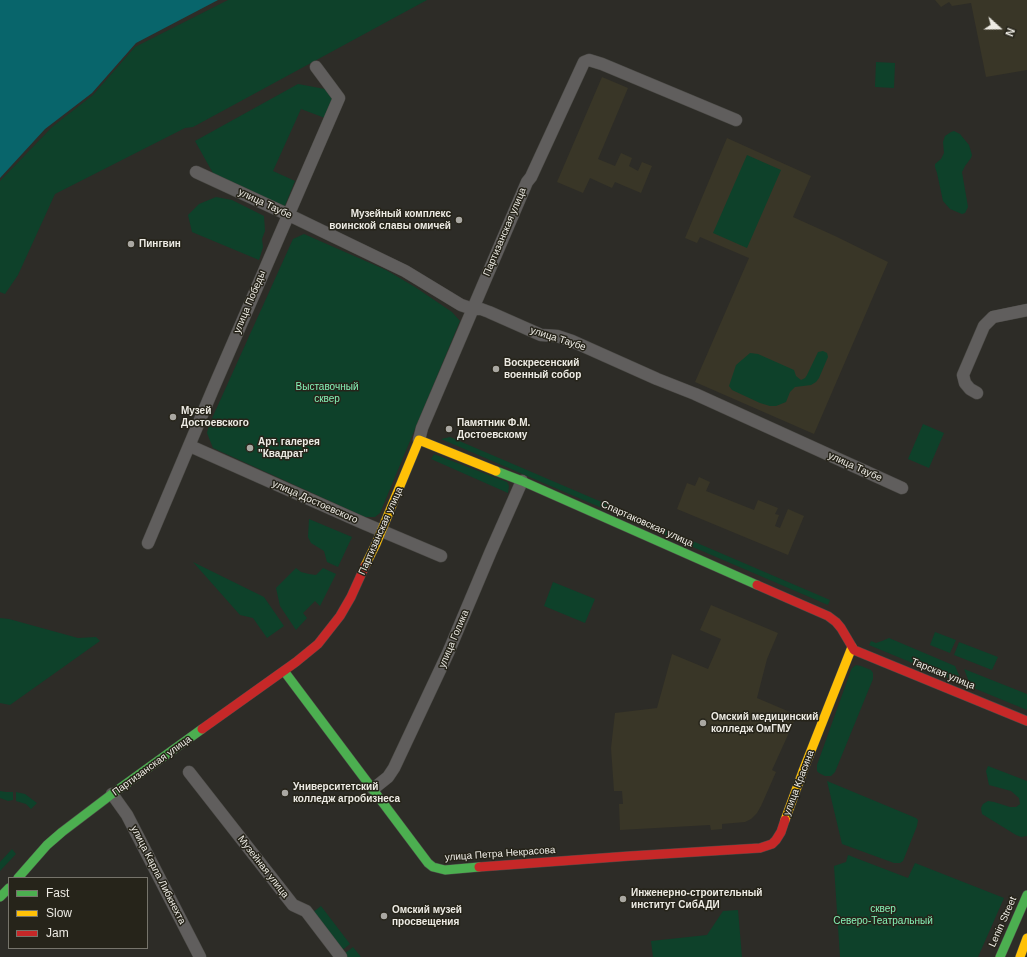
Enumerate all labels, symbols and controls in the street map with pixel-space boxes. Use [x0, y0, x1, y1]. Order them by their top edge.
north arrow [979, 8, 1019, 48]
text: N [1003, 26, 1017, 38]
street label: улица Таубе [236, 186, 294, 222]
street label: Партизанская улица [481, 186, 529, 278]
place label: Музейный комплекс воинской славы омичей [329, 208, 451, 232]
marker: Музейный комплекс воинской славы омичей [454, 215, 464, 225]
place label: Пингвин [139, 238, 181, 250]
marker: Пингвин [126, 239, 136, 249]
street label: улица Победы [231, 269, 269, 335]
street label: улица Таубе [529, 324, 587, 354]
place label: Воскресенский военный собор [504, 357, 581, 380]
marker: Воскресенский военный собор [491, 364, 501, 374]
park label: Выставочный сквер [296, 381, 358, 404]
place label: Музей Достоевского [181, 405, 249, 428]
marker: Музей Достоевского [168, 412, 178, 422]
place label: Памятник Ф.М. Достоевскому [457, 417, 530, 440]
marker: Памятник Ф.М. Достоевскому [444, 424, 454, 434]
place label: Арт. галерея "Квадрат" [258, 436, 320, 460]
marker: Арт. галерея "Квадрат" [245, 443, 255, 453]
street label: улица Таубе [826, 450, 884, 484]
street label: улица Достоевского [270, 478, 360, 526]
street label: Партизанская улица [356, 485, 406, 577]
street label: Спартаковская улица [599, 498, 695, 550]
street label: улица Голика [436, 608, 472, 670]
street label: Тарская улица [909, 656, 977, 692]
place label: Омский медицинский колледж ОмГМУ [711, 711, 818, 734]
marker: Омский медицинский колледж ОмГМУ [698, 718, 708, 728]
street label: Партизанская улица [110, 733, 194, 799]
street label: улица Красина [781, 749, 817, 817]
place label: Университетский колледж агробизнеса [293, 781, 400, 804]
marker: Университетский колледж агробизнеса [280, 788, 290, 798]
street label: улица Карла Либкнехта [128, 824, 188, 926]
street label: Музейная улица [235, 833, 291, 901]
street label: улица Петра Некрасова [444, 844, 556, 864]
legend [8, 877, 148, 949]
text: Fast [46, 886, 69, 900]
place label: Инженерно-строительный институт СибАДИ [631, 887, 762, 910]
marker: Инженерно-строительный институт СибАДИ [618, 894, 628, 904]
street label: Lenin Street [987, 895, 1019, 949]
park label: сквер Северо-Театральный [833, 903, 933, 926]
place label: Омский музей просвещения [392, 904, 462, 928]
text: Slow [46, 906, 72, 920]
marker: Омский музей просвещения [379, 911, 389, 921]
text: Jam [46, 926, 69, 940]

